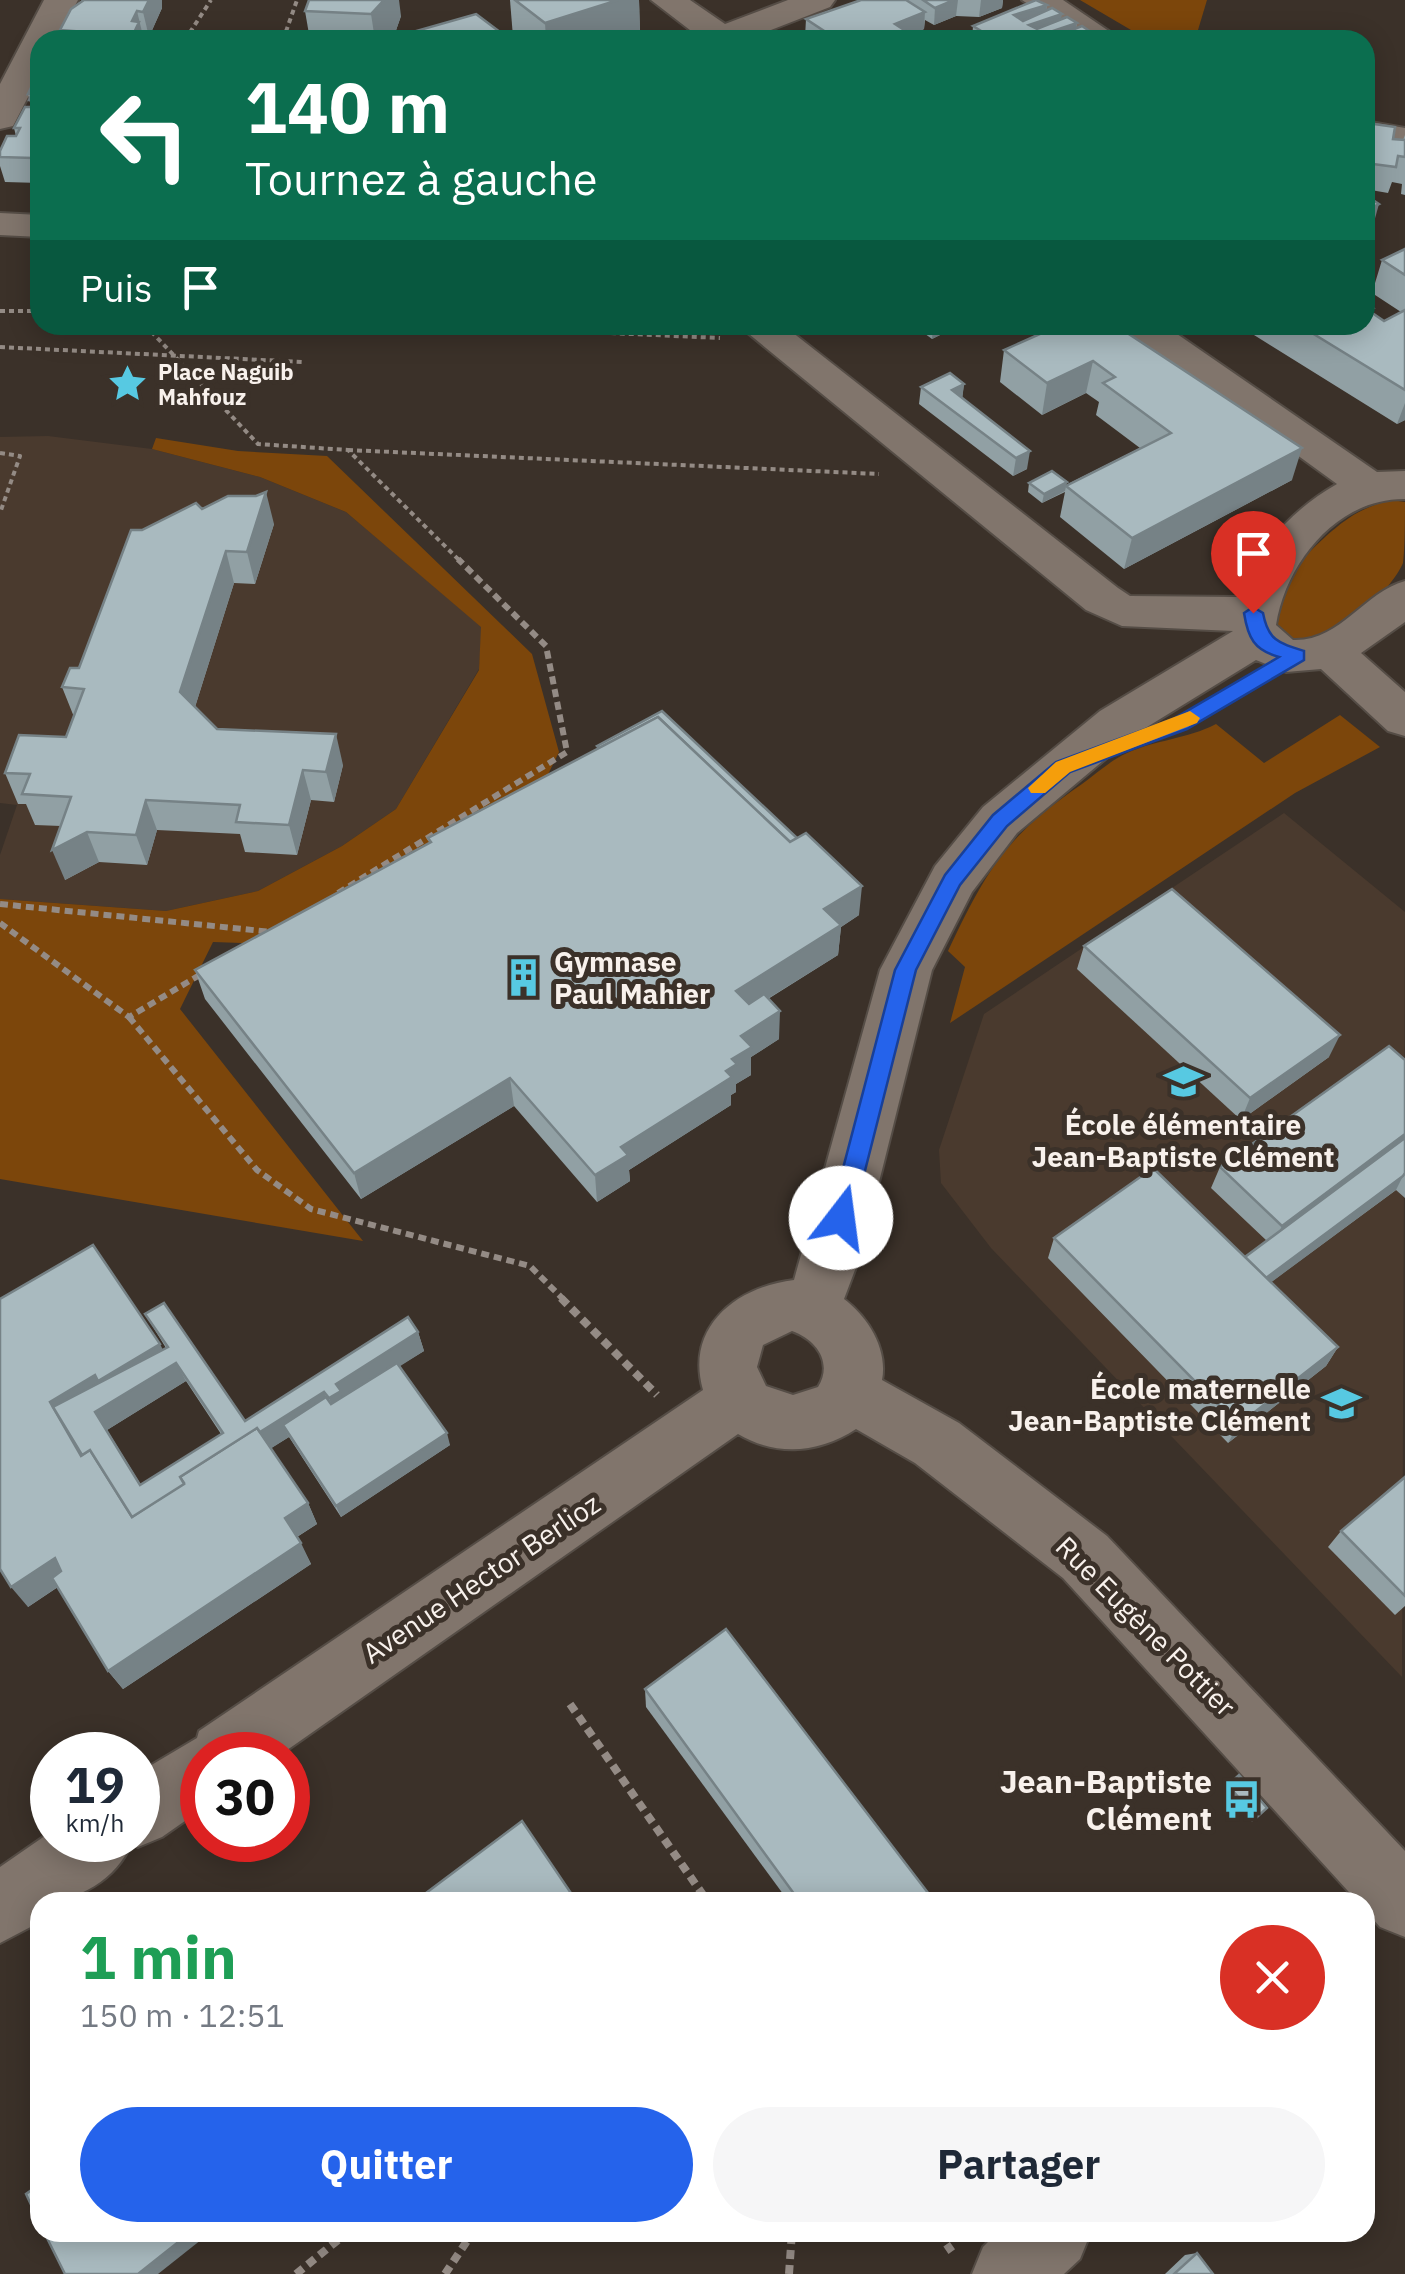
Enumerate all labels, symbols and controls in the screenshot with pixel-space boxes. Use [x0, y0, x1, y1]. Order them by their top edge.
text: 140 m [245, 61, 450, 152]
icon: left [80, 70, 210, 200]
text: Tournez à gauche [245, 149, 597, 207]
icon: arrive [173, 260, 228, 315]
text: Puis [80, 263, 153, 312]
place label: Place Naguib Mahfouz [158, 357, 294, 411]
place icon: Place Naguib Mahfouz [107, 363, 149, 405]
pin [1211, 511, 1296, 614]
icon: arrive [1226, 526, 1281, 581]
place label: Gymnase Paul Mahier [554, 943, 710, 1012]
building icon: Gymnase Paul Mahier [503, 956, 545, 998]
school or university icon: École élémentaire Jean-Baptiste Clément [1162, 1061, 1204, 1103]
place label: École élémentaire Jean-Baptiste Clément [1032, 1106, 1334, 1175]
position arrow [789, 1166, 893, 1270]
place label: École maternelle Jean-Baptiste Clément [1008, 1370, 1311, 1439]
school or university icon: École maternelle Jean-Baptiste Clément [1320, 1383, 1362, 1425]
street label: Avenue Hector Berlioz [355, 1485, 607, 1671]
street label: Rue Eugène Pottier [1048, 1528, 1244, 1724]
speed limit sign: 30 [180, 1732, 310, 1862]
text: 19 [65, 1752, 125, 1817]
place label: Jean-Baptiste Clément [1000, 1760, 1212, 1839]
bus stop icon: Jean-Baptiste Clément [1221, 1778, 1263, 1820]
text: km/h [66, 1806, 124, 1839]
text: 1 min [80, 1917, 237, 1996]
button: close [1220, 1925, 1325, 2030]
text: 150 m · 12:51 [80, 1994, 285, 2036]
button: Quitter [80, 2107, 693, 2222]
button: Partager [713, 2107, 1325, 2222]

